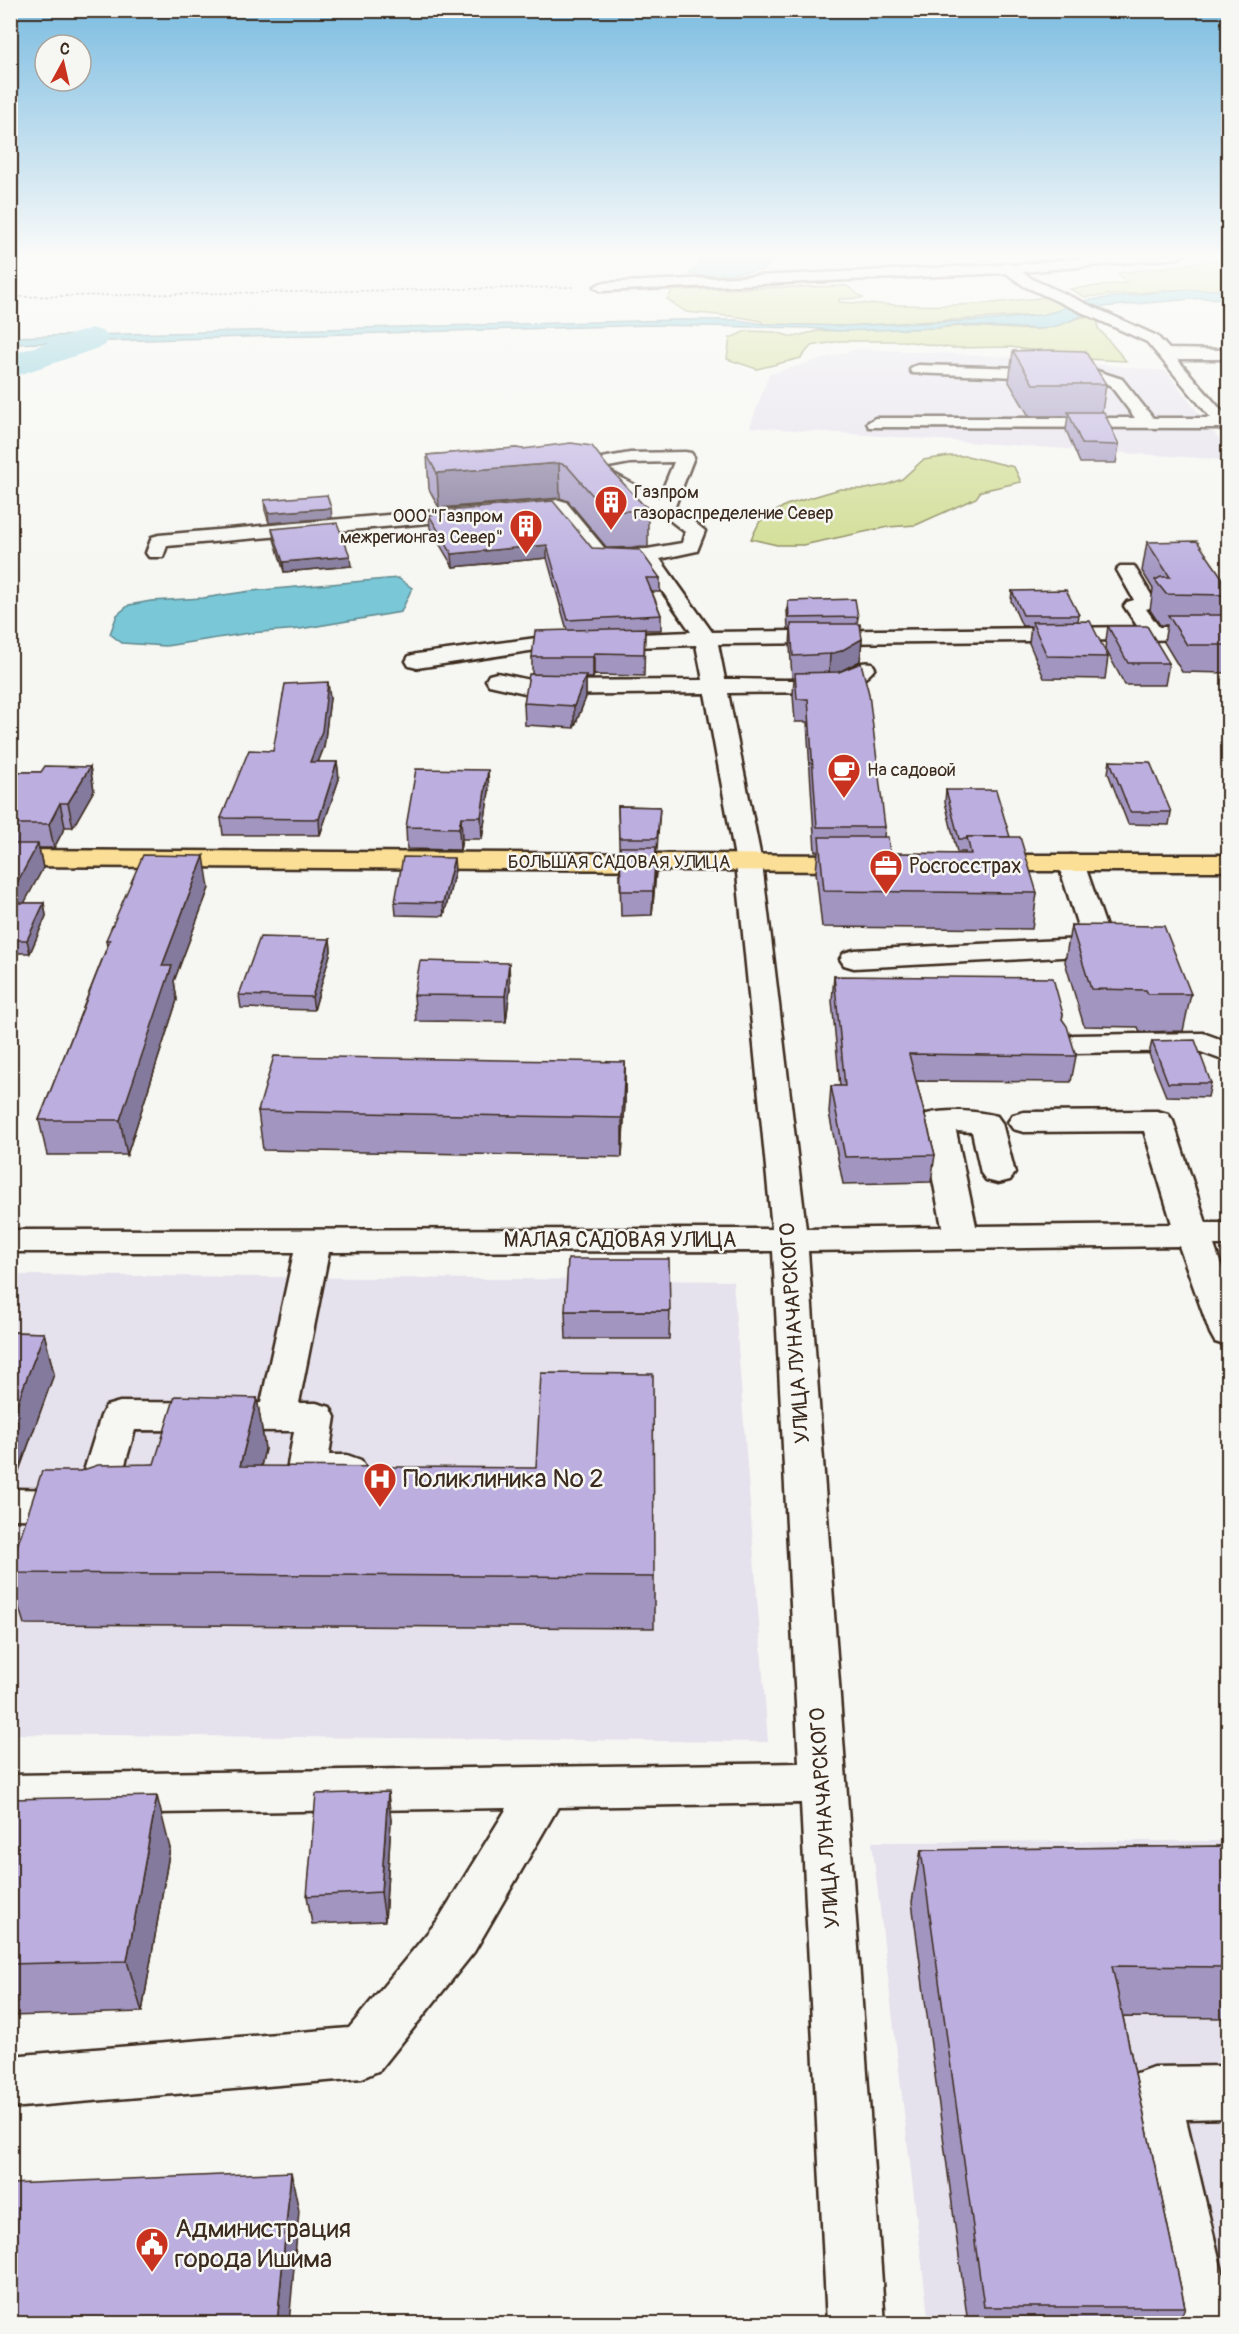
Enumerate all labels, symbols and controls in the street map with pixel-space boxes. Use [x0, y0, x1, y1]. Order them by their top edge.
north arrow [33, 33, 93, 93]
text: С [59, 39, 71, 60]
place label: Газпром газораспределение Север [634, 481, 833, 525]
building icon: Газпром газораспределение Север [593, 484, 629, 531]
place label: ООО "Газпром межрегионгаз Север" [340, 505, 503, 549]
building icon: ООО "Газпром межрегионгаз Север" [508, 508, 544, 555]
cafe icon: На садовой [826, 752, 862, 799]
place label: На садовой [867, 759, 956, 782]
office icon: Росгосстрах [868, 848, 904, 895]
street label: БОЛЬШАЯ САДОВАЯ УЛИЦА [508, 851, 731, 874]
place label: Росгосстрах [909, 853, 1021, 880]
street label: УЛИЦА ЛУНАЧАРСКОГО [774, 1222, 816, 1444]
street label: МАЛАЯ САДОВАЯ УЛИЦА [504, 1227, 736, 1254]
hospital icon: Поликлиника № 2 [362, 1461, 398, 1508]
place label: Поликлиника № 2 [403, 1463, 604, 1495]
street label: УЛИЦА ЛУНАЧАРСКОГО [804, 1707, 846, 1929]
place label: Администрация города Ишима [175, 2213, 351, 2275]
public building icon: Администрация города Ишима [134, 2226, 170, 2273]

